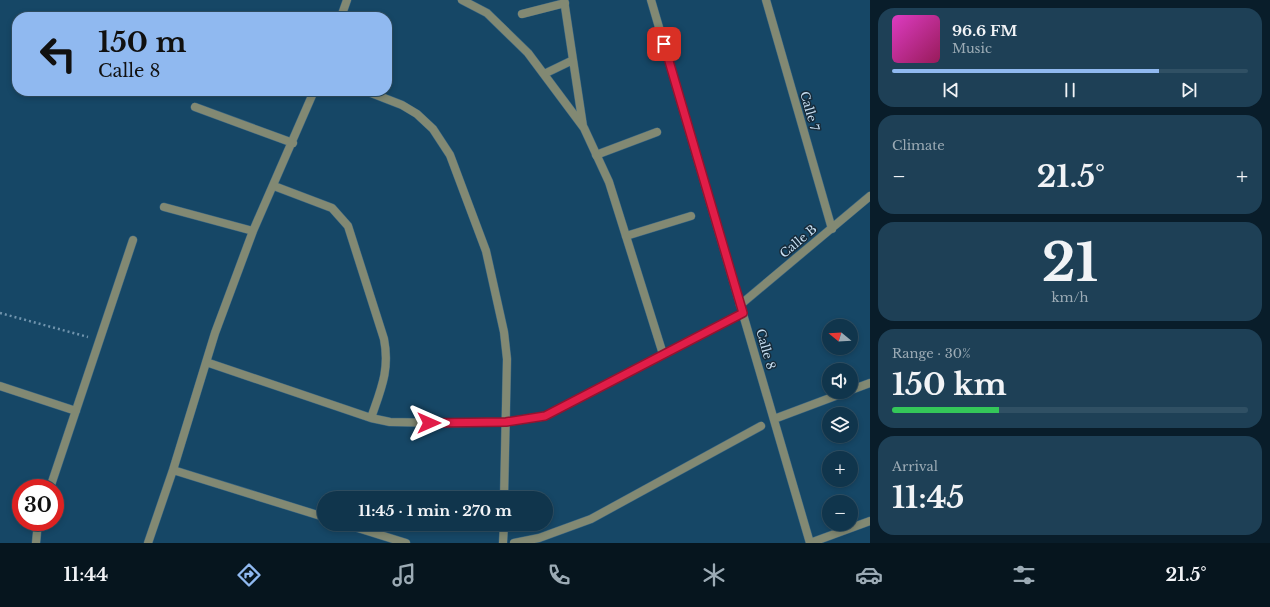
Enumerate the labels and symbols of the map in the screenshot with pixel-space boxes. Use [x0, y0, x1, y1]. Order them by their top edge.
pin [647, 27, 681, 61]
street label: Calle 7 [797, 90, 823, 133]
street label: Calle B [776, 221, 820, 261]
north arrow [822, 319, 858, 355]
street label: Calle 8 [753, 327, 779, 371]
position arrow [408, 402, 450, 444]
speed limit sign: 30 [12, 479, 64, 531]

